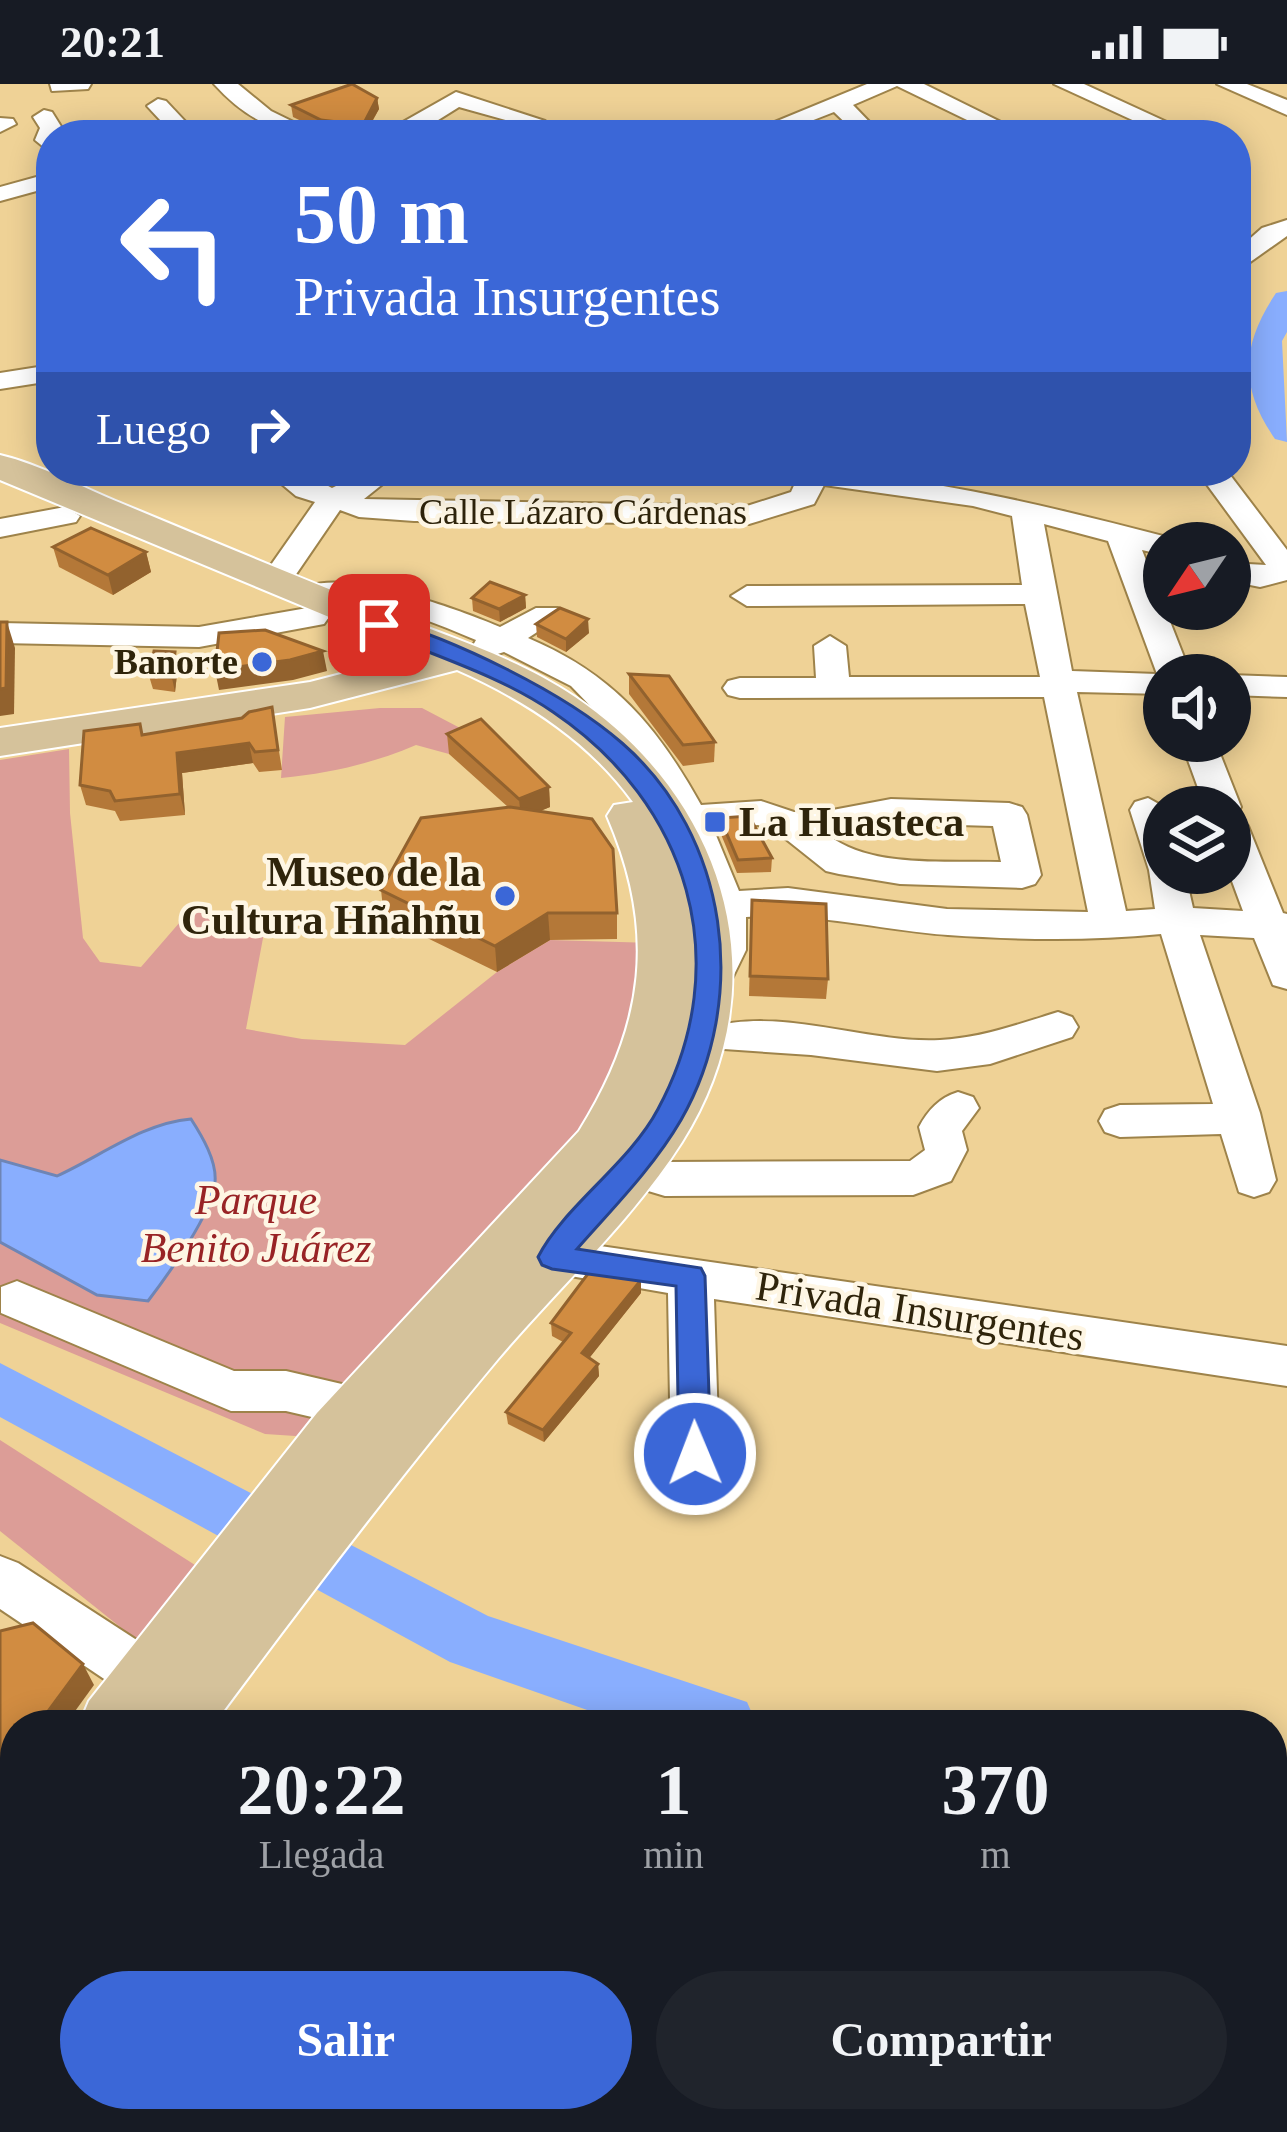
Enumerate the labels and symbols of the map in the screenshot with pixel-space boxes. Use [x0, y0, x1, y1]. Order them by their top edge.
street label: Calle Lázaro Cárdenas [419, 492, 747, 532]
north arrow [1143, 522, 1251, 630]
pin [328, 574, 430, 676]
place label: Banorte [114, 642, 238, 682]
marker: Banorte [249, 649, 275, 675]
place label: La Huasteca [739, 799, 964, 845]
marker: La Huasteca [702, 809, 728, 835]
place label: Museo de la Cultura Hñahñu [181, 849, 481, 943]
marker: Museo de la Cultura Hñahñu [492, 883, 518, 909]
park label: Parque Benito Juárez [141, 1177, 371, 1271]
street label: Privada Insurgentes [753, 1262, 1087, 1360]
position arrow [632, 1391, 758, 1517]

